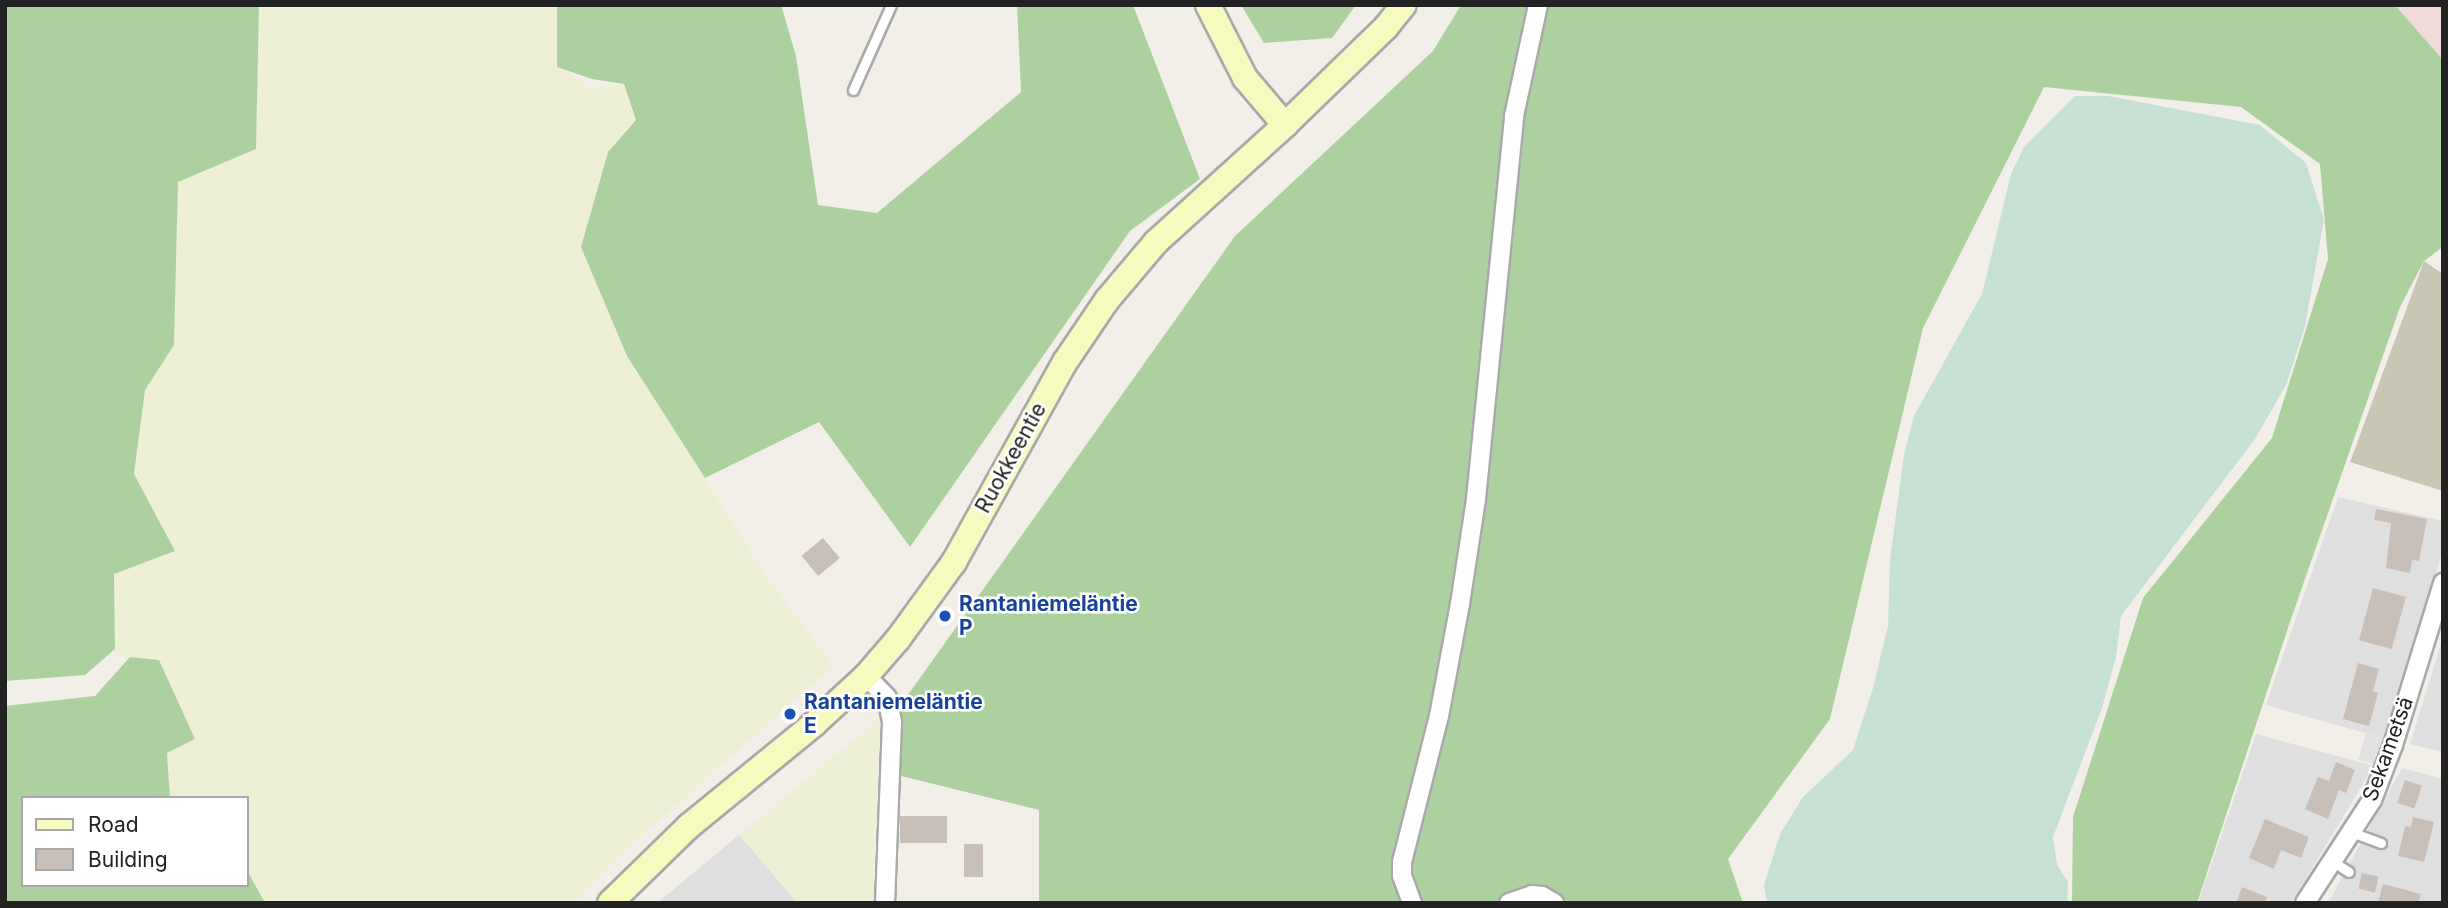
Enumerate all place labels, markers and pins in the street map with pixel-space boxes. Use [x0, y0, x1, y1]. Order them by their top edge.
place label: Rantaniemeläntie P [959, 591, 1138, 641]
marker: Rantaniemeläntie P [937, 608, 953, 624]
place label: Rantaniemeläntie E [804, 689, 983, 739]
marker: Rantaniemeläntie E [782, 706, 798, 722]

